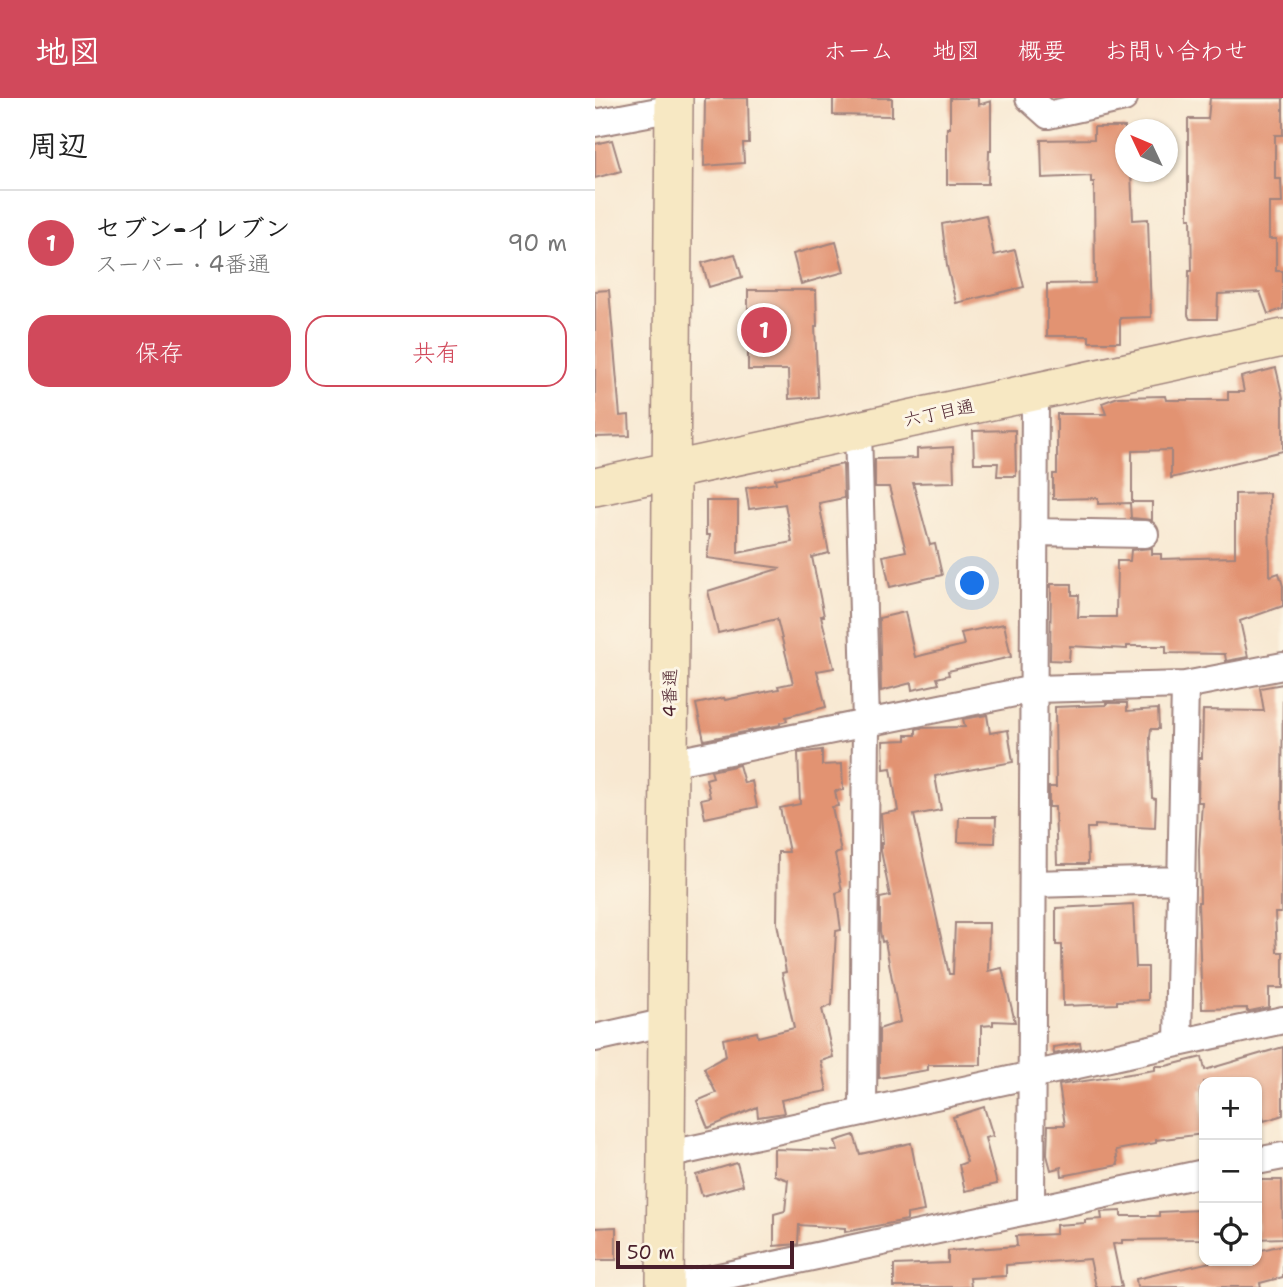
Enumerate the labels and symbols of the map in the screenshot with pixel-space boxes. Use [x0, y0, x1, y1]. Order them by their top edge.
north arrow [1115, 119, 1178, 182]
pin: 1 [741, 304, 787, 356]
street label: 六丁目通 [901, 394, 977, 432]
your location [955, 566, 989, 600]
street label: 4番通 [658, 668, 682, 718]
scale bar [616, 1238, 795, 1270]

